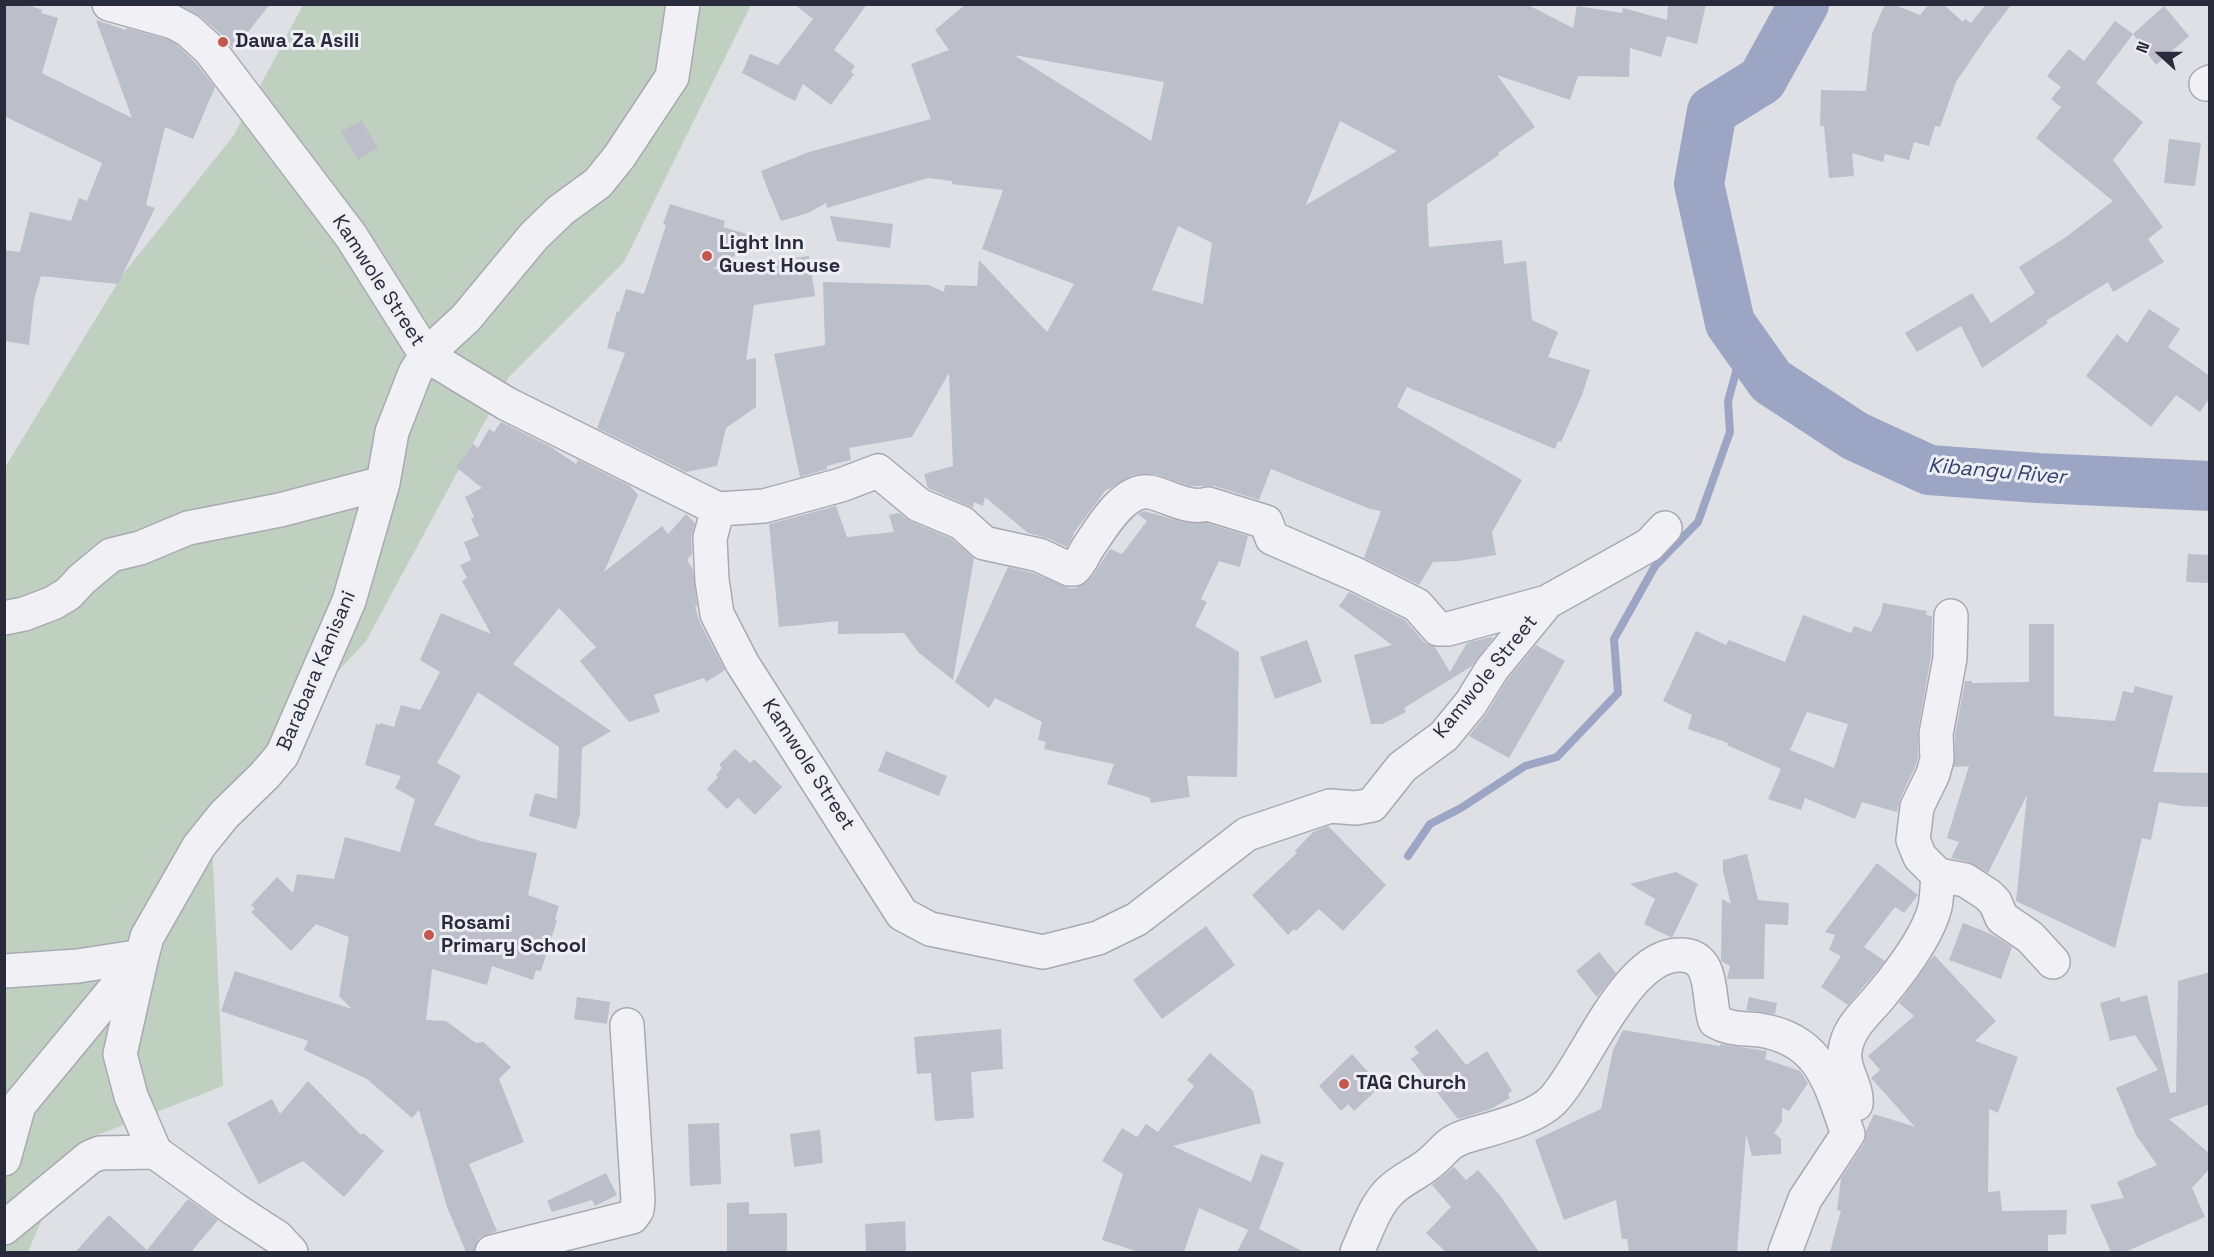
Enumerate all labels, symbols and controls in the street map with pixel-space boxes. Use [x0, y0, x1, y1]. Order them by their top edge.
north arrow [2130, 24, 2190, 84]
place label: Dawa Za Asili [235, 30, 359, 54]
marker: Dawa Za Asili [216, 35, 230, 49]
text: N [2131, 39, 2154, 56]
street label: Kamwole Street [327, 211, 429, 351]
place label: Light Inn Guest House [719, 232, 840, 279]
marker: Light Inn Guest House [700, 249, 714, 263]
water label: Kibangu River [1927, 453, 2067, 491]
street label: Barabara Kanisani [272, 587, 362, 755]
street label: Kamwole Street [1429, 610, 1543, 744]
street label: Kamwole Street [757, 695, 859, 835]
place label: Rosami Primary School [441, 912, 586, 959]
marker: Rosami Primary School [422, 928, 436, 942]
place label: TAG Church [1356, 1072, 1466, 1096]
marker: TAG Church [1337, 1077, 1351, 1091]

